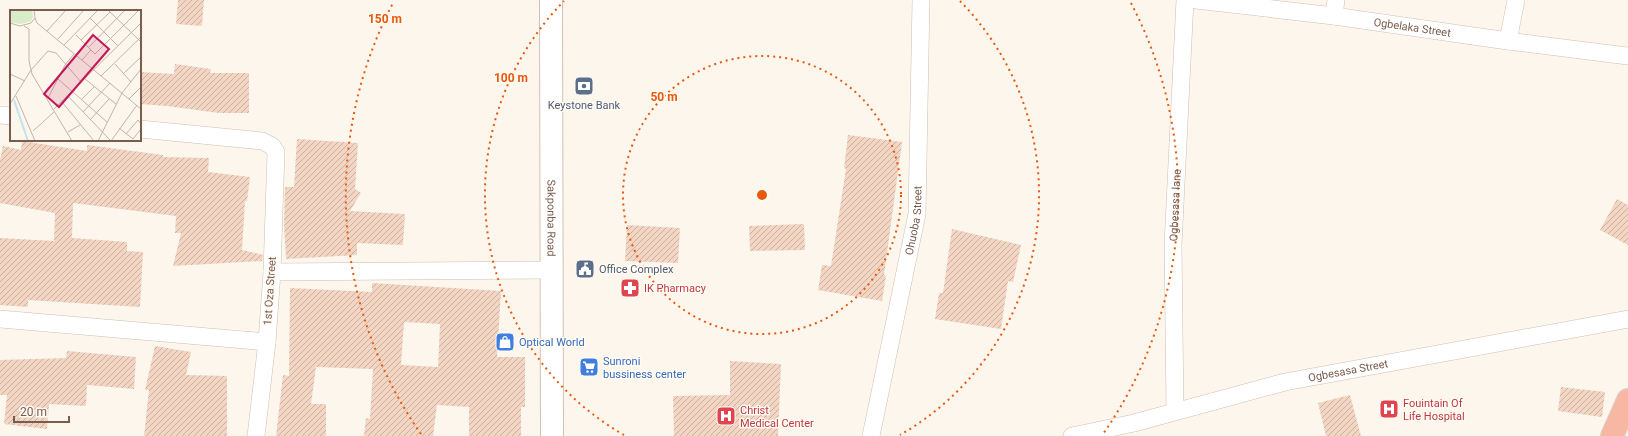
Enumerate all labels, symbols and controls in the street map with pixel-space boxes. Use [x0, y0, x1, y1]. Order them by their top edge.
inset map [10, 10, 141, 141]
text: 150 m [368, 12, 402, 26]
street label: Ogbelaka Street [1373, 15, 1452, 39]
text: 100 m [494, 71, 528, 85]
bank icon: Keystone Bank [573, 75, 595, 97]
text: 50 m [650, 90, 678, 104]
place label: Keystone Bank [548, 99, 621, 112]
street label: Ogbesasa lane [1167, 168, 1183, 242]
street label: Sakponba Road [545, 180, 558, 256]
street label: Ohuoba Street [902, 185, 924, 256]
centre of rings [755, 188, 769, 202]
street label: 1st Oza Street [261, 256, 279, 326]
public building icon: Office Complex [574, 258, 596, 280]
place label: Office Complex [599, 263, 674, 276]
pharmacy icon: IK Pharmacy [619, 277, 641, 299]
place label: IK Pharmacy [644, 282, 707, 295]
shop icon: Optical World [494, 331, 516, 353]
place label: Optical World [519, 336, 585, 349]
place label: Sunroni bussiness center [603, 355, 686, 381]
supermarket icon: Sunroni bussiness center [578, 356, 600, 378]
street label: Ogbesasa Street [1307, 357, 1389, 384]
place label: Fouintain Of Life Hospital [1403, 397, 1465, 423]
scale bar [14, 398, 69, 424]
hospital icon: Fouintain Of Life Hospital [1378, 398, 1400, 420]
place label: Christ Medical Center [740, 404, 814, 430]
text: 20 m [20, 405, 47, 419]
hospital icon: Christ Medical Center [715, 405, 737, 427]

